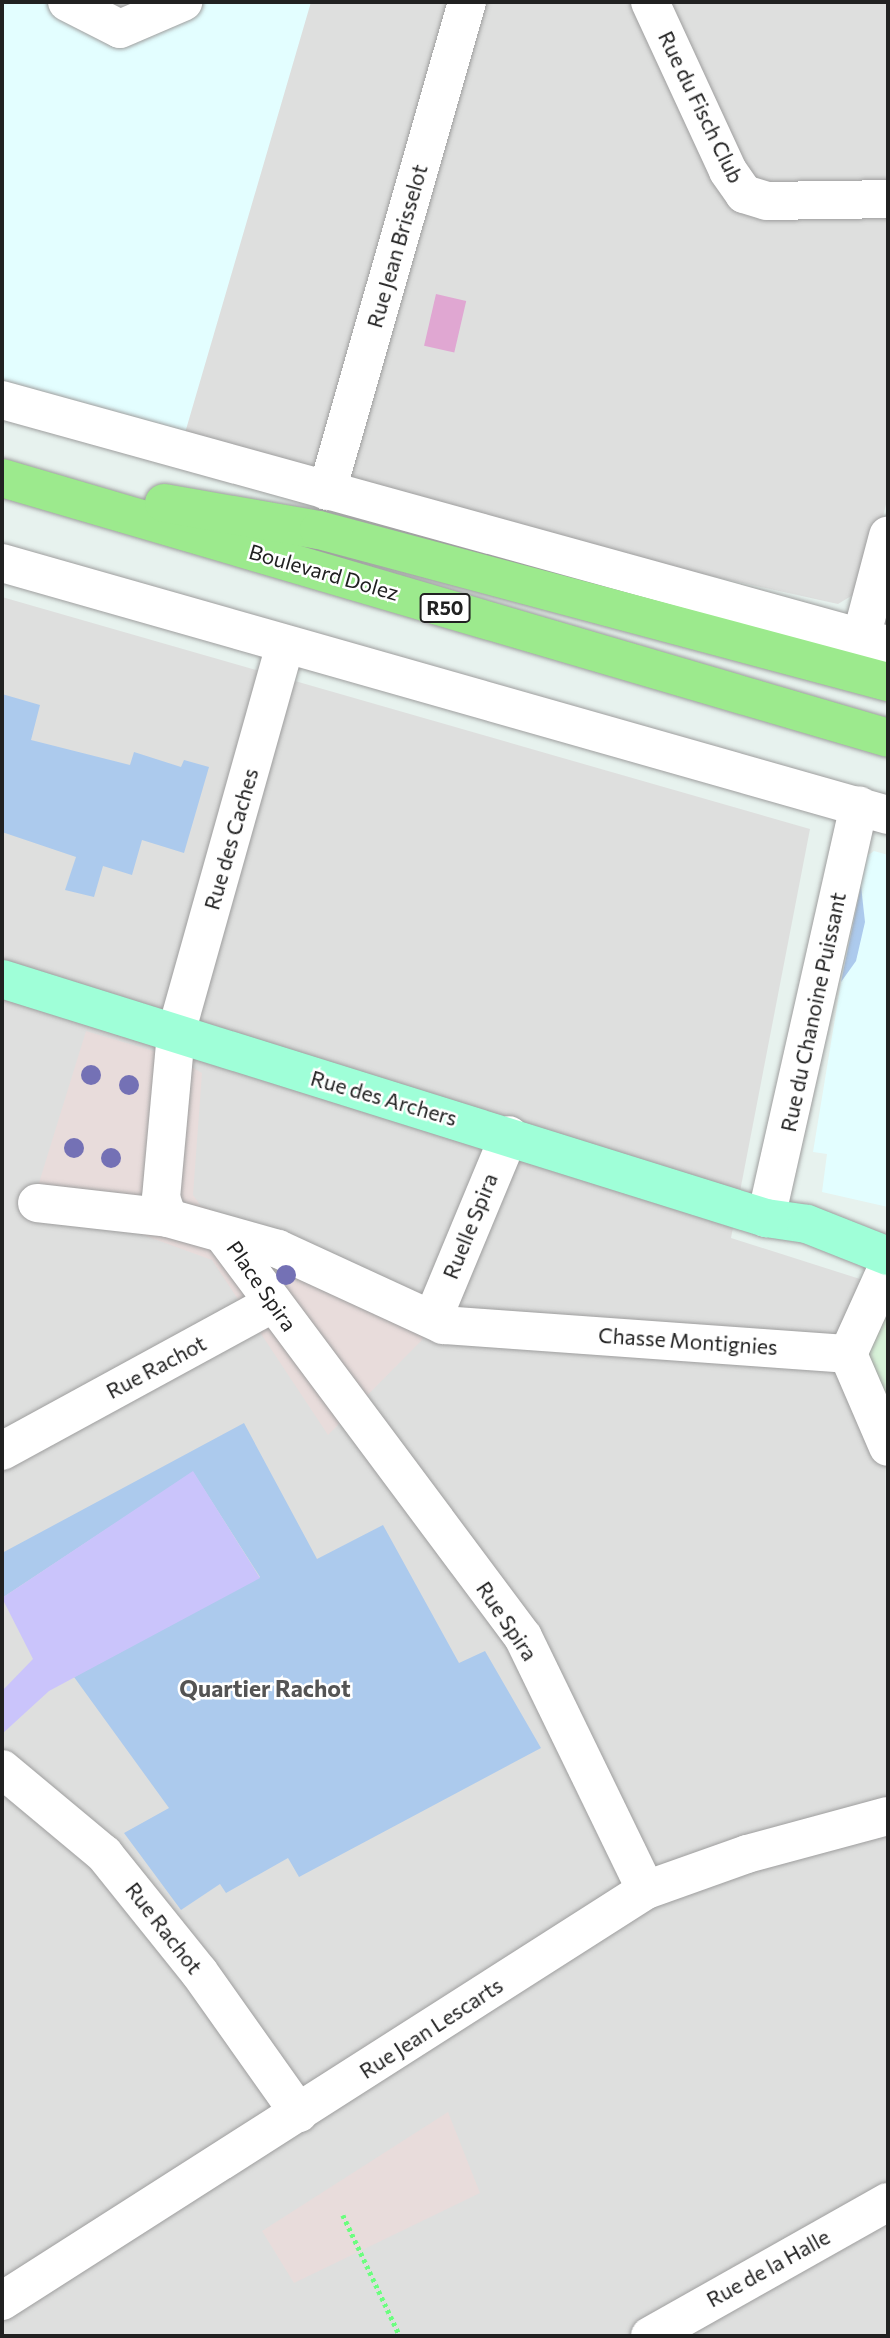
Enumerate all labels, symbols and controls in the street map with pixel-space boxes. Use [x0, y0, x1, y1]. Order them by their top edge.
street label: Rue du Fisch Club [653, 27, 749, 187]
street label: Rue Jean Brisselot [362, 161, 432, 331]
street label: Boulevard Dolez [246, 539, 402, 605]
road number: R50 [419, 593, 471, 624]
street label: Rue des Caches [199, 765, 263, 913]
street label: Rue du Chanoine Puissant [775, 890, 851, 1134]
street label: Rue des Archers [308, 1065, 460, 1131]
street label: Ruelle Spira [437, 1169, 503, 1283]
street label: Place Spira [222, 1236, 302, 1336]
street label: Chasse Montignies [598, 1322, 778, 1360]
street label: Rue Rachot [102, 1330, 210, 1404]
street label: Rue Spira [471, 1577, 543, 1665]
district label: Quartier Rachot [179, 1674, 351, 1702]
street label: Rue Rachot [120, 1877, 208, 1979]
street label: Rue Jean Lescarts [355, 1972, 507, 2084]
street label: Rue de la Halle [702, 2224, 834, 2312]

